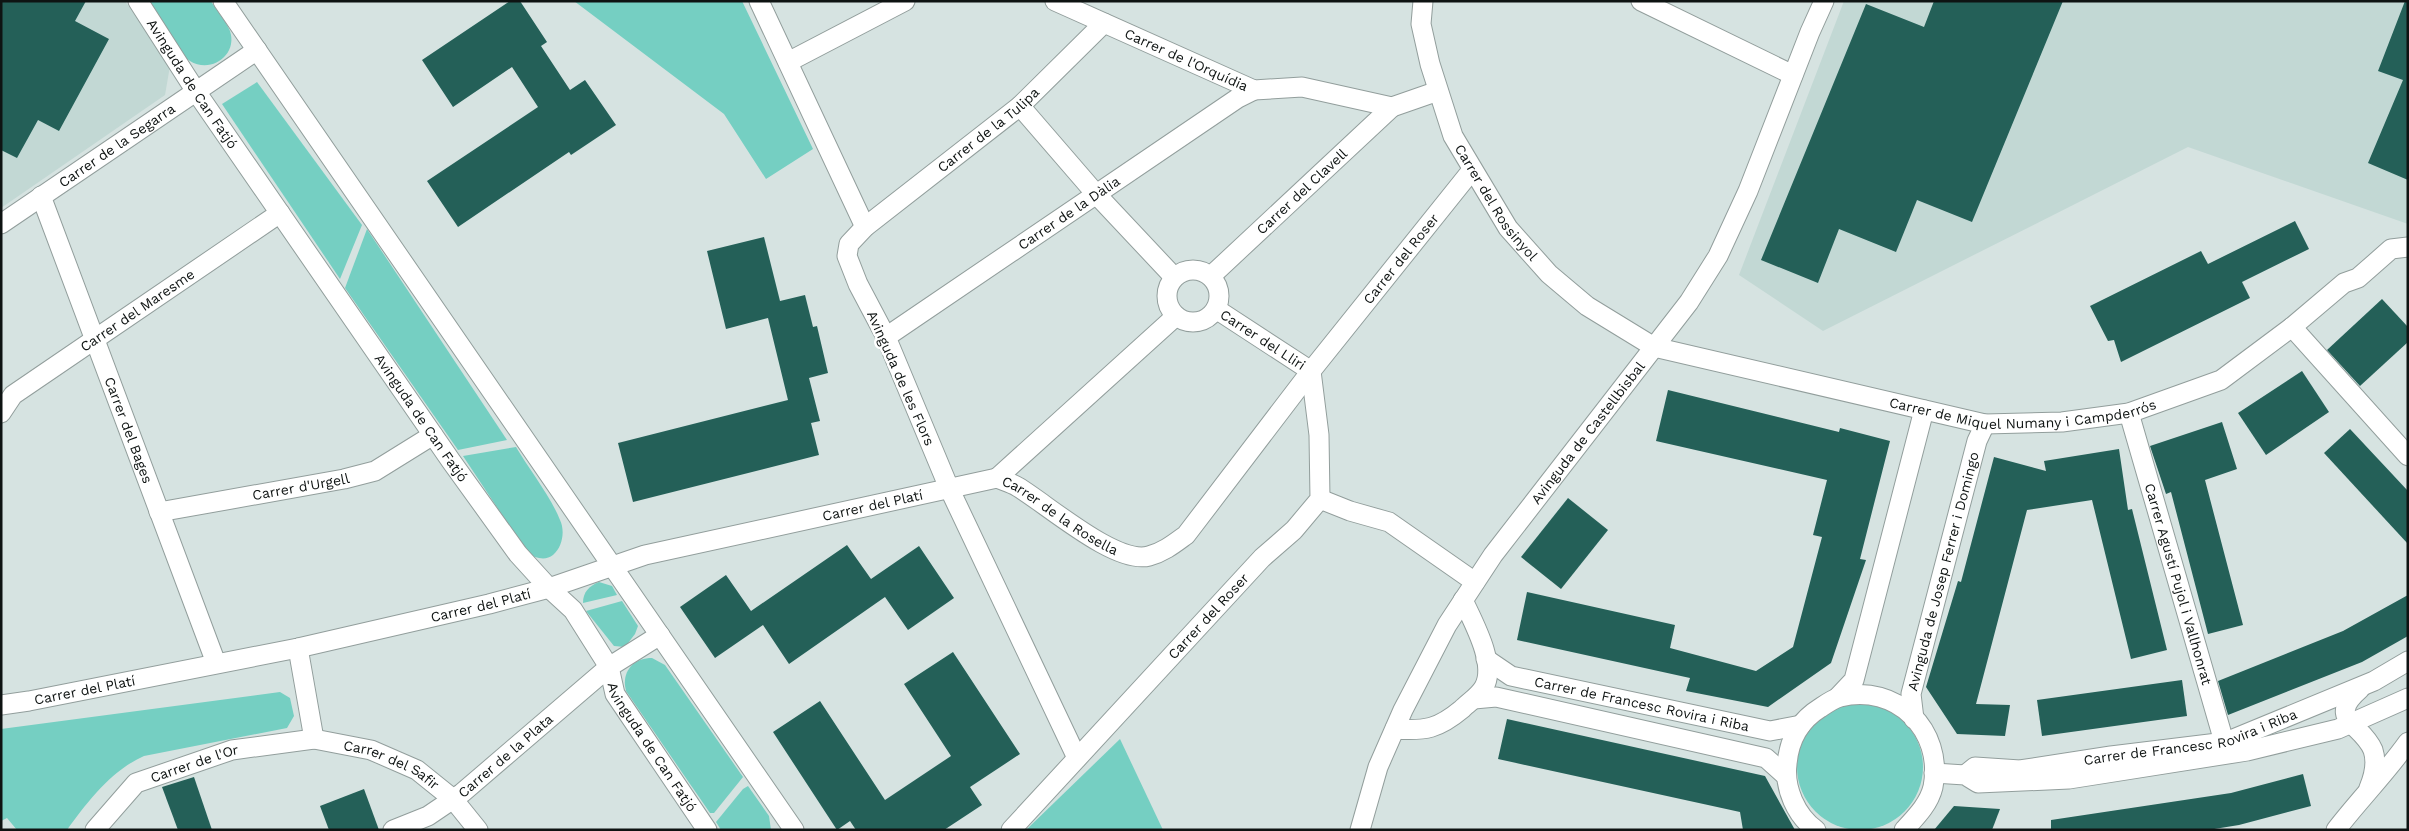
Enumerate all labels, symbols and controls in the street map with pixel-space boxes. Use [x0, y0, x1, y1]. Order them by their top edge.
street label: Avinguda de Can Fatjó [144, 16, 241, 152]
street label: Carrer de l'Orquídia [1122, 25, 1251, 94]
street label: Carrer de la Tulipa [934, 84, 1042, 175]
street label: Carrer de la Segarra [56, 100, 178, 190]
street label: Carrer del Rossinyol [1452, 141, 1541, 264]
street label: Carrer del Clavell [1253, 145, 1351, 237]
street label: Carrer de la Dàlia [1015, 173, 1123, 253]
street label: Carrer del Roser [1360, 210, 1442, 307]
street label: Carrer del Maresme [77, 266, 197, 355]
street label: Carrer del Lliri [1217, 306, 1308, 373]
street label: Avinguda de les Flors [864, 308, 938, 448]
street label: Avinguda de Can Fatjó [371, 351, 471, 485]
street label: Avinguda de Castellbisbal [1528, 358, 1648, 507]
street label: Carrer del Bages [102, 375, 156, 486]
street label: Carrer de Miquel Numany i Campderrós [1886, 392, 2158, 408]
text: Carrer de Miquel Numany i Campderrós [1888, 394, 2158, 433]
street label: Avinguda de Josep Ferrer i Domingo [1904, 450, 1982, 692]
street label: Carrer d'Urgell [251, 470, 352, 503]
street label: Carrer de la Rosella [1000, 473, 1121, 558]
street label: Carrer Agustí Pujol i Vallhonrat [2142, 481, 2215, 687]
street label: Carrer del Platí [821, 486, 925, 524]
street label: Carrer del Roser [1165, 570, 1252, 662]
street label: Carrer del Platí [429, 585, 533, 625]
street label: Carrer del Platí [33, 672, 137, 708]
street label: Carrer de Francesc Rovira i Riba [1533, 673, 1751, 734]
street label: Avinguda de Can Fatjó [605, 681, 700, 815]
street label: Carrer de Francesc Rovira i Riba [2082, 706, 2299, 768]
street label: Carrer de la Plata [455, 711, 556, 801]
street label: Carrer del Safir [342, 737, 443, 793]
street label: Carrer de l'Or [148, 741, 239, 785]

